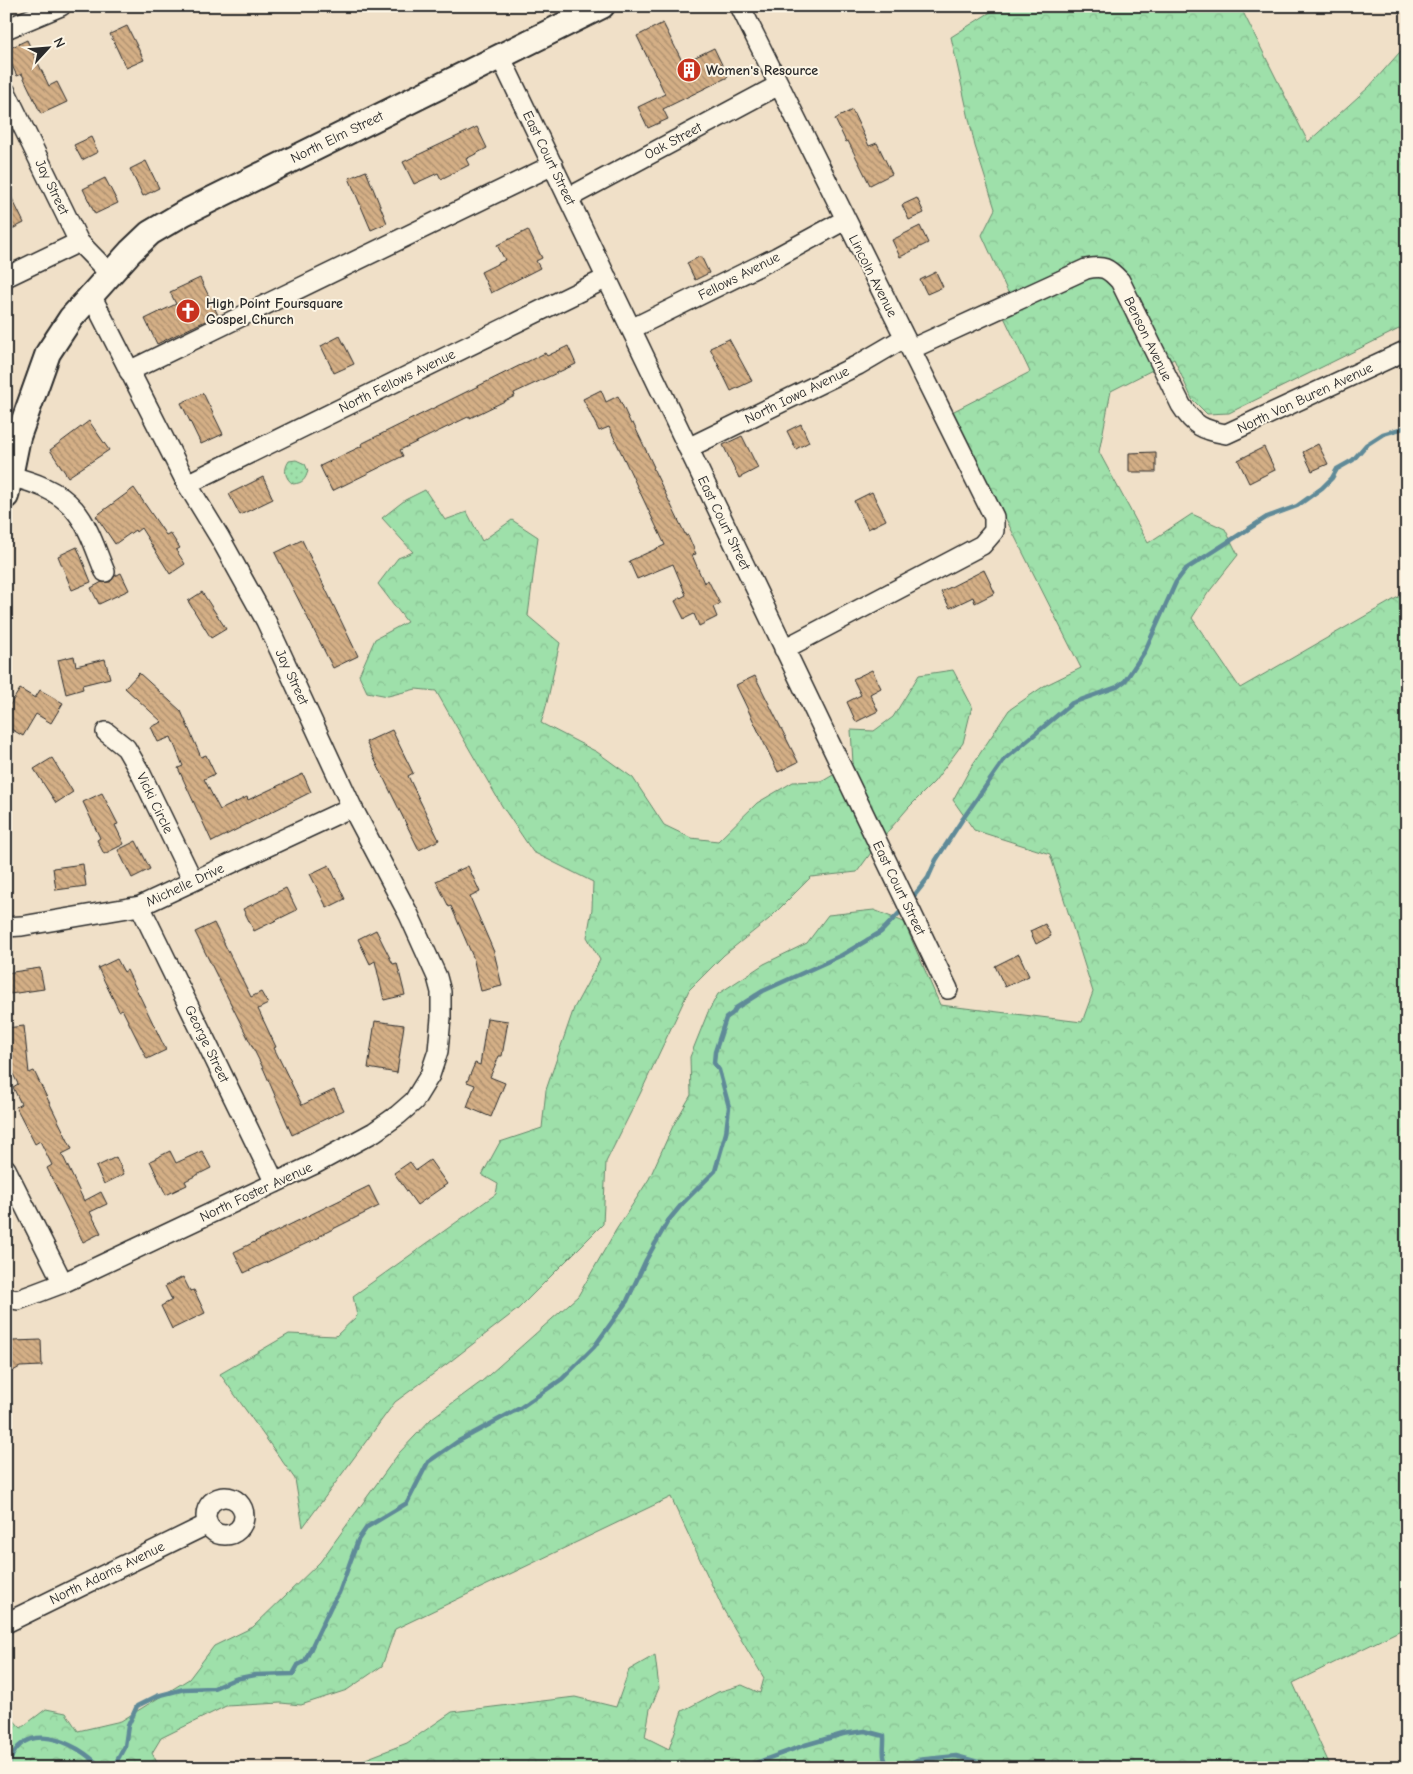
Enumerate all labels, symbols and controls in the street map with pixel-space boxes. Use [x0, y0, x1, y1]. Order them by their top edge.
north arrow [22, 22, 72, 72]
text: N [50, 35, 69, 50]
building icon: Women's Resource [676, 57, 702, 83]
place label: Women's Resource [706, 62, 818, 79]
street label: North Elm Street [288, 107, 387, 167]
street label: East Court Street [519, 108, 580, 209]
street label: Oak Street [641, 118, 706, 163]
street label: Jay Street [31, 156, 73, 218]
street label: Lincoln Avenue [845, 232, 901, 320]
street label: Fellows Avenue [695, 248, 783, 304]
street label: Benson Avenue [1120, 294, 1176, 384]
place label: High Point Foursquare Gospel Church [206, 295, 343, 328]
church icon: High Point Foursquare Gospel Church [175, 298, 201, 324]
street label: North Fellows Avenue [336, 345, 458, 417]
street label: North Van Buren Avenue [1234, 359, 1376, 437]
street label: North Iowa Avenue [742, 362, 852, 428]
street label: East Court Street [694, 473, 755, 574]
street label: Jay Street [272, 646, 313, 709]
street label: Vicki Circle [133, 770, 177, 836]
street label: East Court Street [869, 838, 930, 939]
street label: Michelle Drive [143, 860, 227, 910]
street label: George Street [181, 1003, 233, 1086]
street label: North Foster Avenue [197, 1158, 315, 1226]
street label: North Adams Avenue [47, 1538, 167, 1608]

